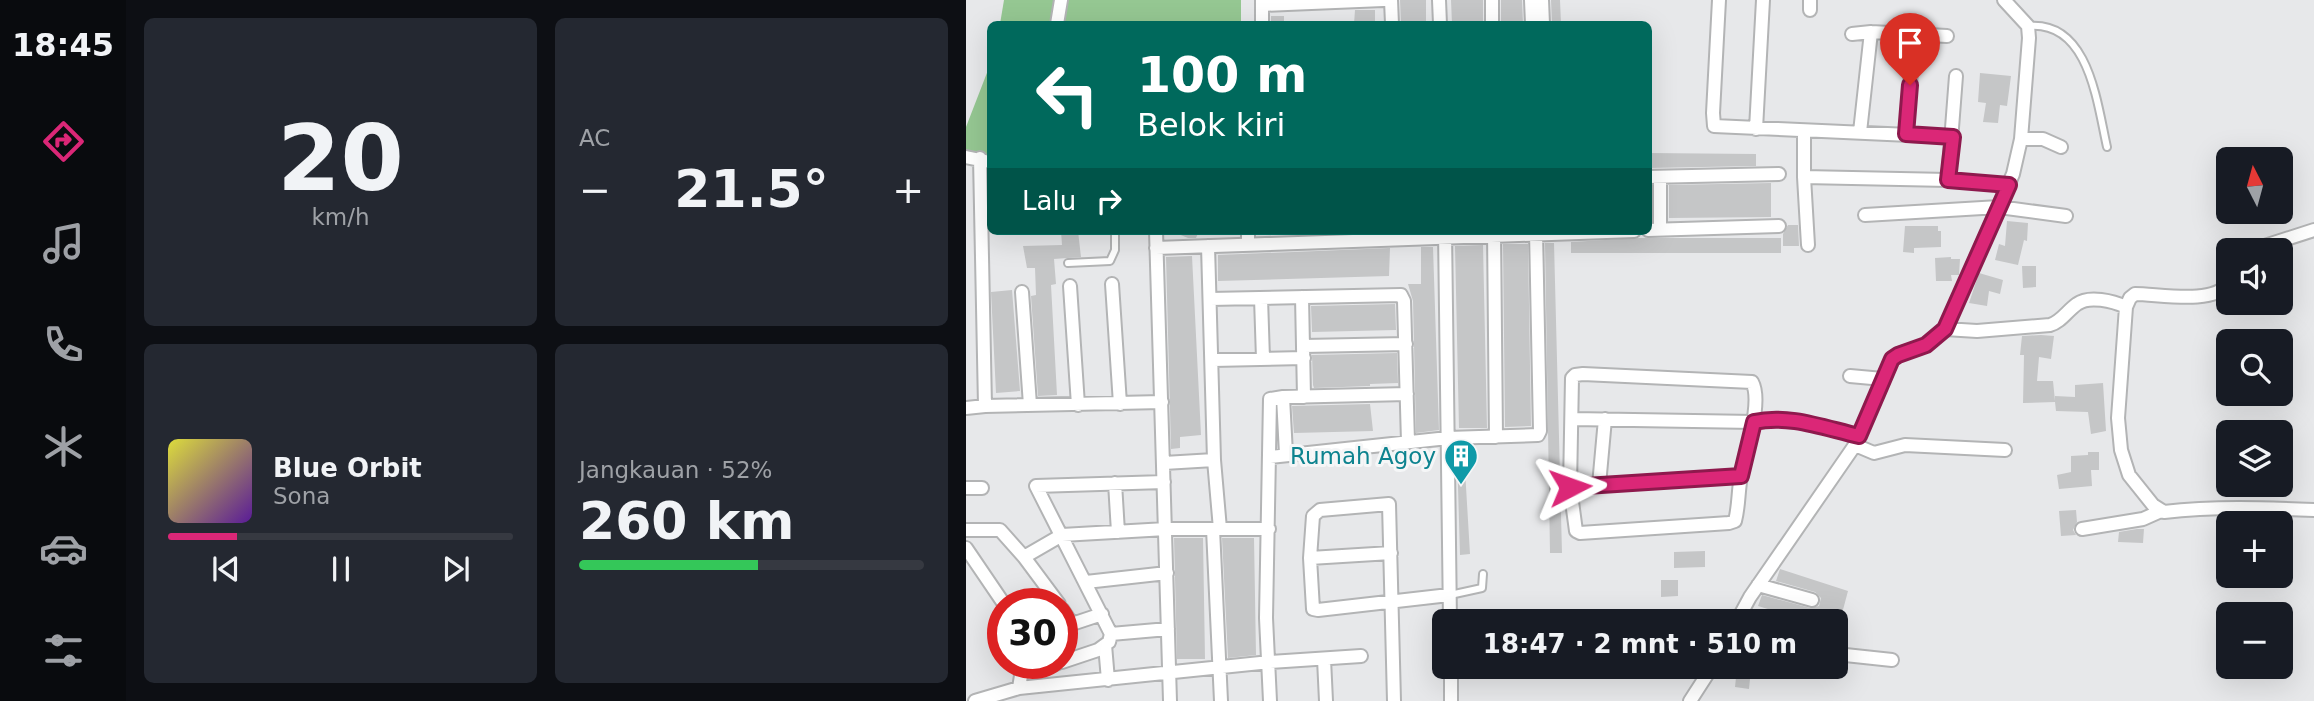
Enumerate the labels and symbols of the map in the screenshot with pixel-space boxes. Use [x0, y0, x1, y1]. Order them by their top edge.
pin [1880, 13, 1940, 85]
north arrow [2216, 147, 2292, 224]
building icon: Rumah Agoy [1442, 437, 1480, 486]
place label: Rumah Agoy [1290, 443, 1436, 469]
position arrow [1533, 450, 1607, 524]
speed limit sign: 30 [987, 588, 1078, 679]

